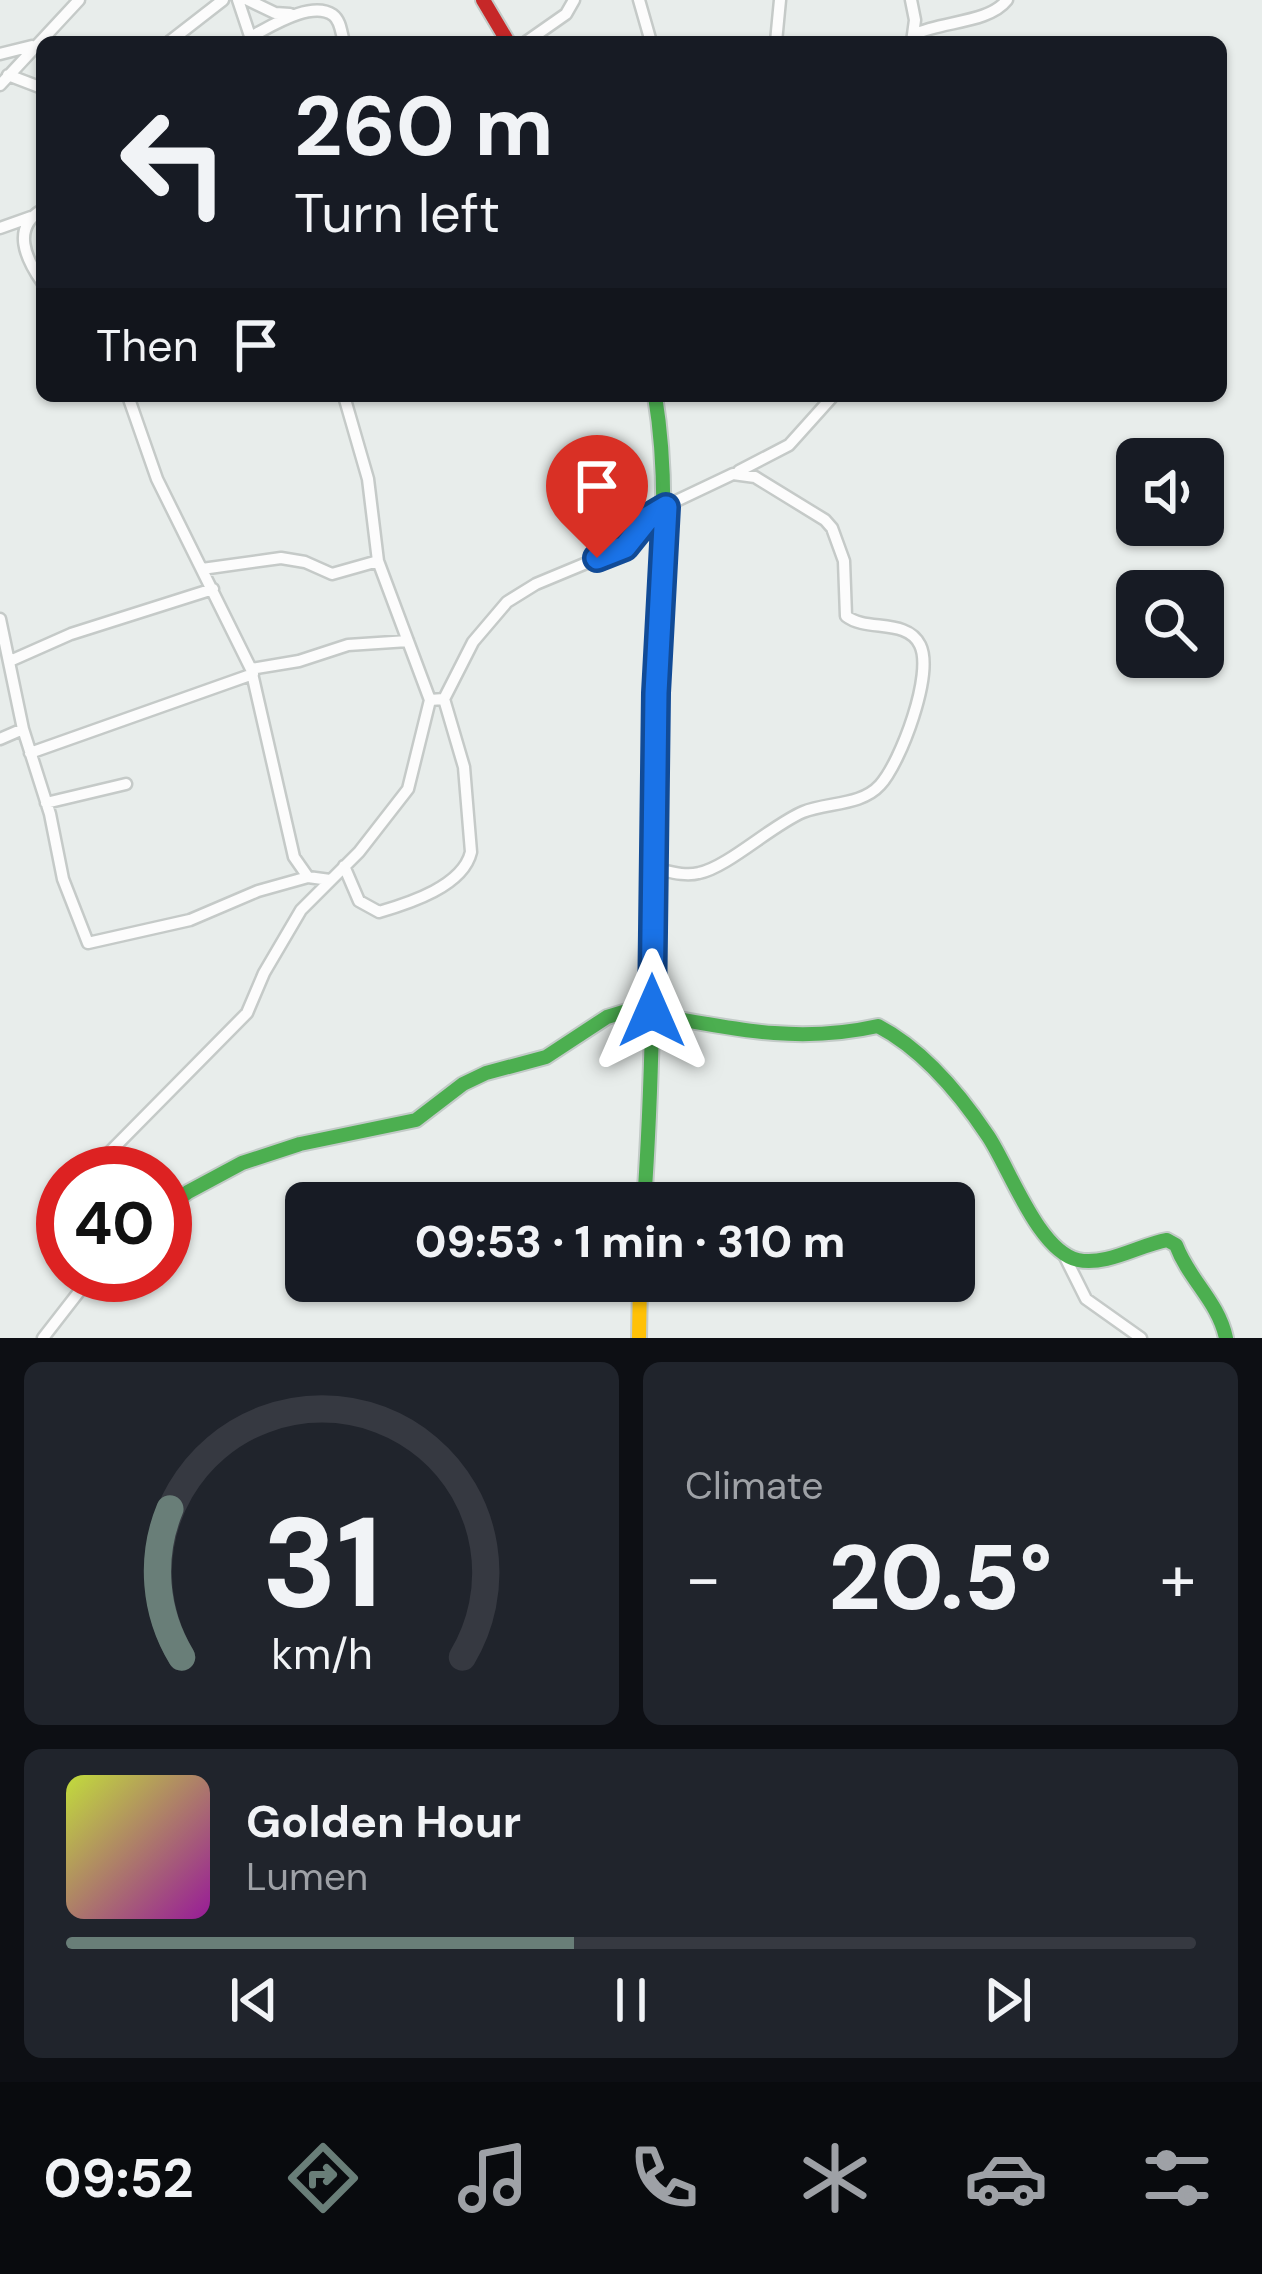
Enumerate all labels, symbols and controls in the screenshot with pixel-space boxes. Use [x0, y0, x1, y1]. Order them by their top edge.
text: 260 m [294, 72, 554, 181]
icon: left [96, 84, 252, 240]
text: Turn left [294, 178, 500, 249]
icon: arrive [223, 312, 289, 378]
text: Then [96, 316, 199, 375]
pin [546, 435, 648, 558]
map controls [1116, 438, 1224, 678]
button: sound [1116, 438, 1224, 546]
icon: arrive [564, 453, 630, 519]
button: search [1116, 570, 1224, 678]
position arrow [589, 948, 715, 1074]
speed limit sign: 40 [36, 1146, 192, 1302]
text: 09:53 · 1 min · 310 m [415, 1212, 845, 1271]
text: Climate [685, 1460, 823, 1511]
text: 31 [262, 1482, 381, 1645]
text: 20.5° [829, 1520, 1052, 1637]
text: − [685, 1536, 721, 1621]
text: + [1160, 1536, 1196, 1621]
text: km/h [271, 1625, 372, 1681]
text: Golden Hour [246, 1792, 521, 1851]
text: Lumen [246, 1851, 368, 1902]
icon: previous [221, 1967, 287, 2033]
icon: pause [598, 1967, 664, 2033]
icon: next [975, 1967, 1041, 2033]
icon: directions [281, 2136, 365, 2220]
icon: music [451, 2136, 535, 2220]
icon: phone [622, 2136, 706, 2220]
icon: climate [793, 2136, 877, 2220]
icon: car [964, 2136, 1048, 2220]
icon: filters [1135, 2136, 1219, 2220]
text: 09:52 [43, 2143, 194, 2214]

